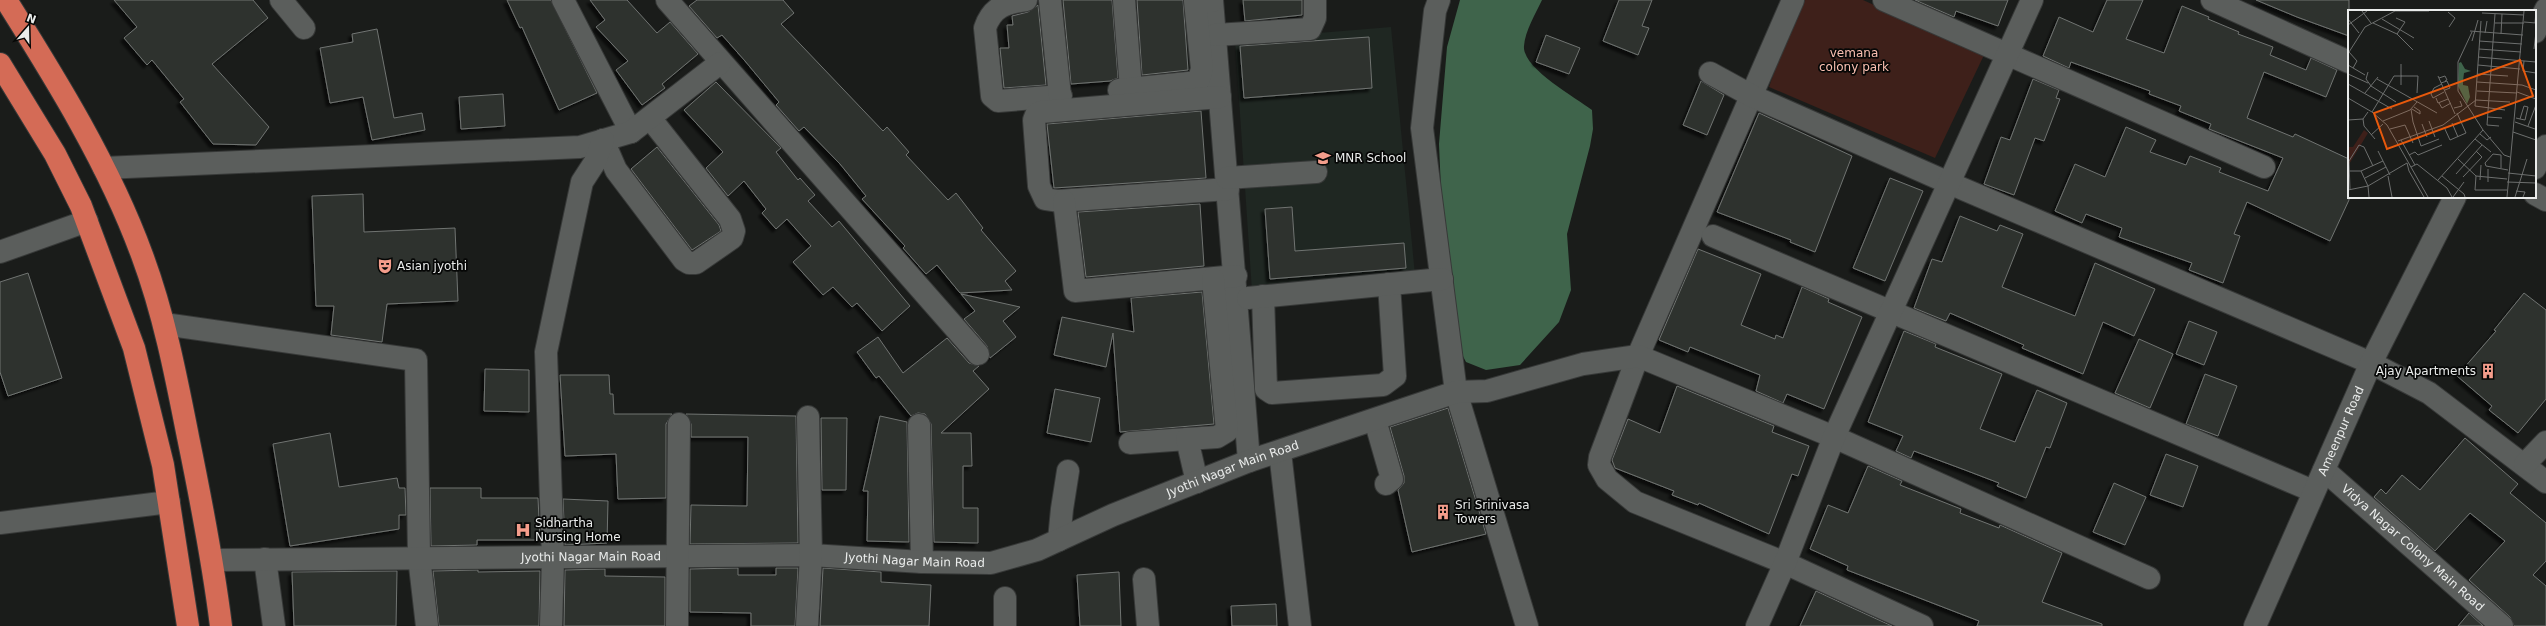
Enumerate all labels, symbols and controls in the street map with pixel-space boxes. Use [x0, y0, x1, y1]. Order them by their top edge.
north arrow [8, 8, 48, 48]
inset map [2348, 10, 2536, 198]
text: N [25, 11, 38, 27]
park label: vemana colony park [1819, 46, 1889, 74]
school or university icon: MNR School [1314, 149, 1332, 167]
place label: MNR School [1335, 151, 1406, 165]
theatre icon: Asian jyothi [376, 257, 394, 275]
place label: Asian jyothi [397, 259, 467, 273]
building icon: Ajay Apartments [2479, 362, 2497, 380]
place label: Ajay Apartments [2376, 364, 2476, 378]
street label: Ameenpur Road [2315, 384, 2367, 478]
street label: Jyothi Nagar Main Road [1164, 438, 1301, 500]
street label: Vidya Nagar Colony Main Road [2339, 482, 2487, 614]
place label: Sri Srinivasa Towers [1454, 498, 1530, 526]
building icon: Sri Srinivasa Towers [1434, 503, 1452, 521]
place label: Sidhartha Nursing Home [535, 516, 621, 544]
hospital icon: Sidhartha Nursing Home [514, 521, 532, 539]
street label: Jyothi Nagar Main Road [520, 549, 661, 564]
street label: Jyothi Nagar Main Road [843, 550, 985, 570]

